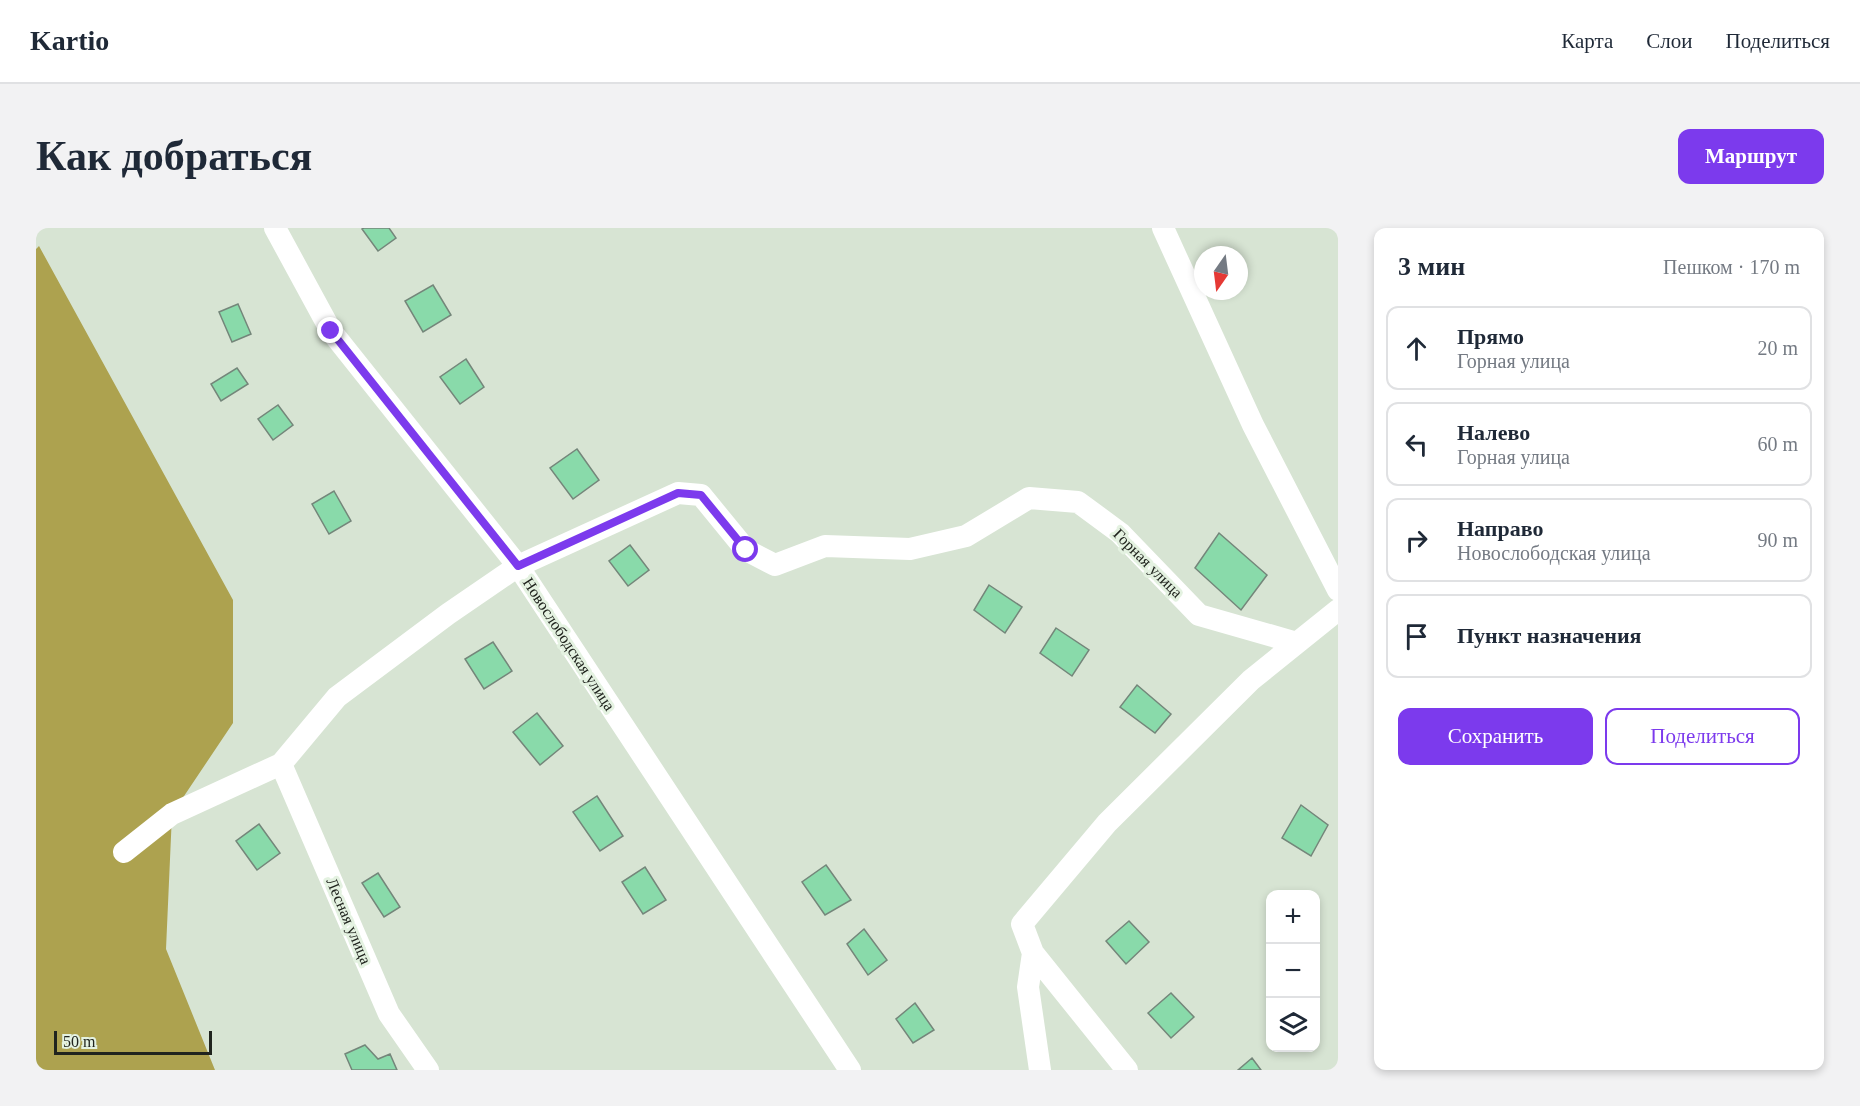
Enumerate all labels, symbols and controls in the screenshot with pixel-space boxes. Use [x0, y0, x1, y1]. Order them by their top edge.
text: Kartio [30, 25, 109, 56]
text: Карта [1561, 29, 1613, 53]
text: Слои [1646, 29, 1692, 53]
text: Поделиться [1725, 29, 1830, 53]
button: Маршрут [1678, 129, 1824, 184]
text: Как добраться [36, 133, 312, 179]
north arrow [1194, 246, 1248, 300]
text: 3 мин [1398, 252, 1465, 281]
text: Пешком · 170 m [1663, 256, 1800, 278]
route end [317, 317, 343, 343]
text: Прямо [1457, 324, 1524, 349]
icon: ahead [1400, 332, 1433, 365]
text: 20 m [1757, 337, 1798, 359]
text: Горная улица [1457, 350, 1570, 372]
text: Налево [1457, 420, 1530, 445]
icon: left [1400, 428, 1433, 461]
text: 60 m [1757, 433, 1798, 455]
text: Горная улица [1457, 446, 1570, 468]
text: Направо [1457, 516, 1543, 541]
icon: right [1400, 524, 1433, 557]
street label: Горная улица [1109, 525, 1186, 602]
text: 90 m [1757, 529, 1798, 551]
route start [732, 536, 758, 562]
text: Новослободская улица [1457, 542, 1651, 564]
street label: Новослободская улица [519, 574, 618, 714]
icon: arrive [1400, 620, 1433, 653]
text: Пункт назначения [1457, 623, 1642, 648]
button: Сохранить [1398, 708, 1593, 765]
button: Поделиться [1605, 708, 1800, 765]
street label: Лесная улица [322, 875, 375, 967]
map controls [1266, 890, 1320, 1052]
button: + [1266, 890, 1320, 944]
button: − [1266, 944, 1320, 998]
button: layers [1266, 998, 1320, 1052]
scale bar [54, 1028, 212, 1056]
text: 50 m [63, 1033, 95, 1050]

